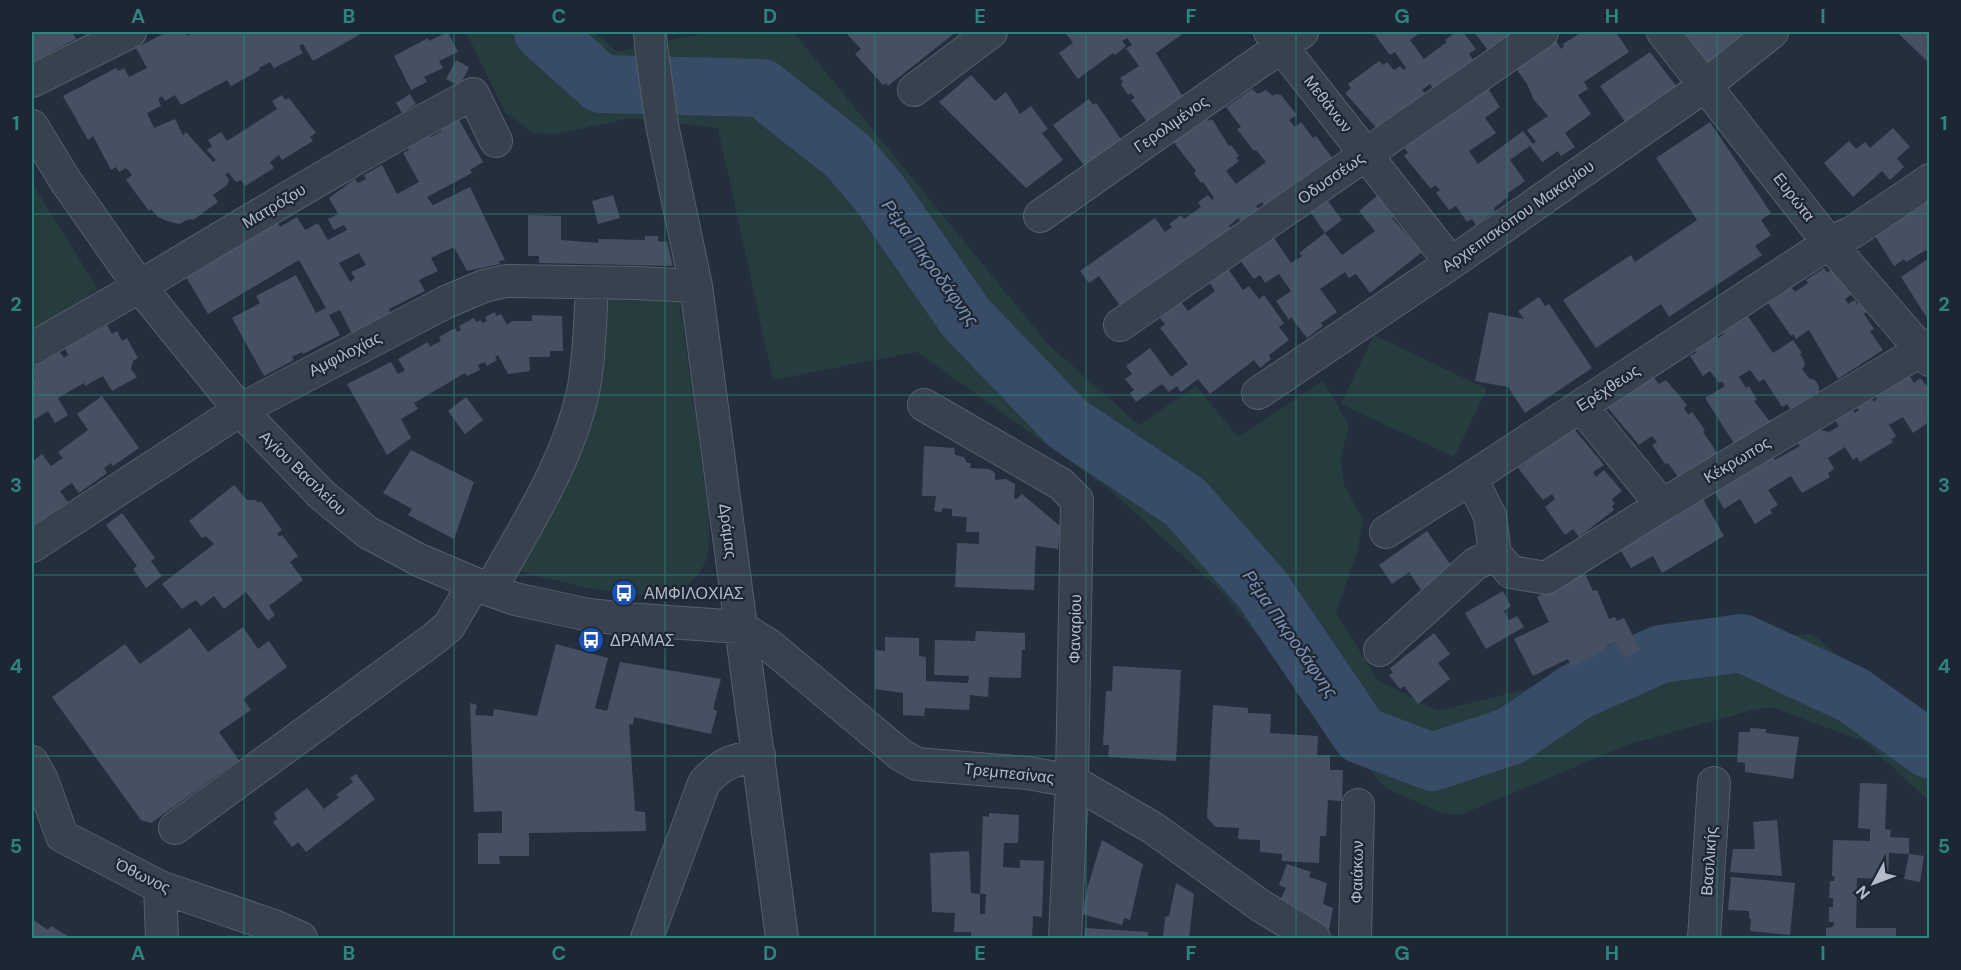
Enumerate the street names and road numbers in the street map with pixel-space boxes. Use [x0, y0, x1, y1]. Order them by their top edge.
street label: Μεθάνων [1299, 71, 1357, 137]
street label: Γερολιμένος [1130, 91, 1213, 157]
street label: Οδυσσέως [1293, 147, 1369, 209]
street label: Αρχιεπισκόπου Μακαρίου [1438, 155, 1598, 277]
street label: Ευρώτα [1768, 168, 1820, 226]
street label: Ματρόζου [238, 179, 310, 233]
street label: Αμφιλοχίας [305, 327, 385, 381]
street label: Ερέχθεως [1572, 360, 1644, 416]
street label: Αγίου Βασιλείου [255, 426, 351, 520]
street label: Κέκρωπος [1700, 432, 1775, 488]
street label: Δράμας [714, 502, 742, 560]
street label: Φαναρίου [1064, 594, 1086, 664]
street label: Τρεμπεσίνας [963, 758, 1056, 788]
street label: Βασιλικής [1696, 825, 1722, 896]
street label: Φαιάκων [1346, 840, 1368, 904]
street label: Όθωνος [111, 853, 174, 898]

